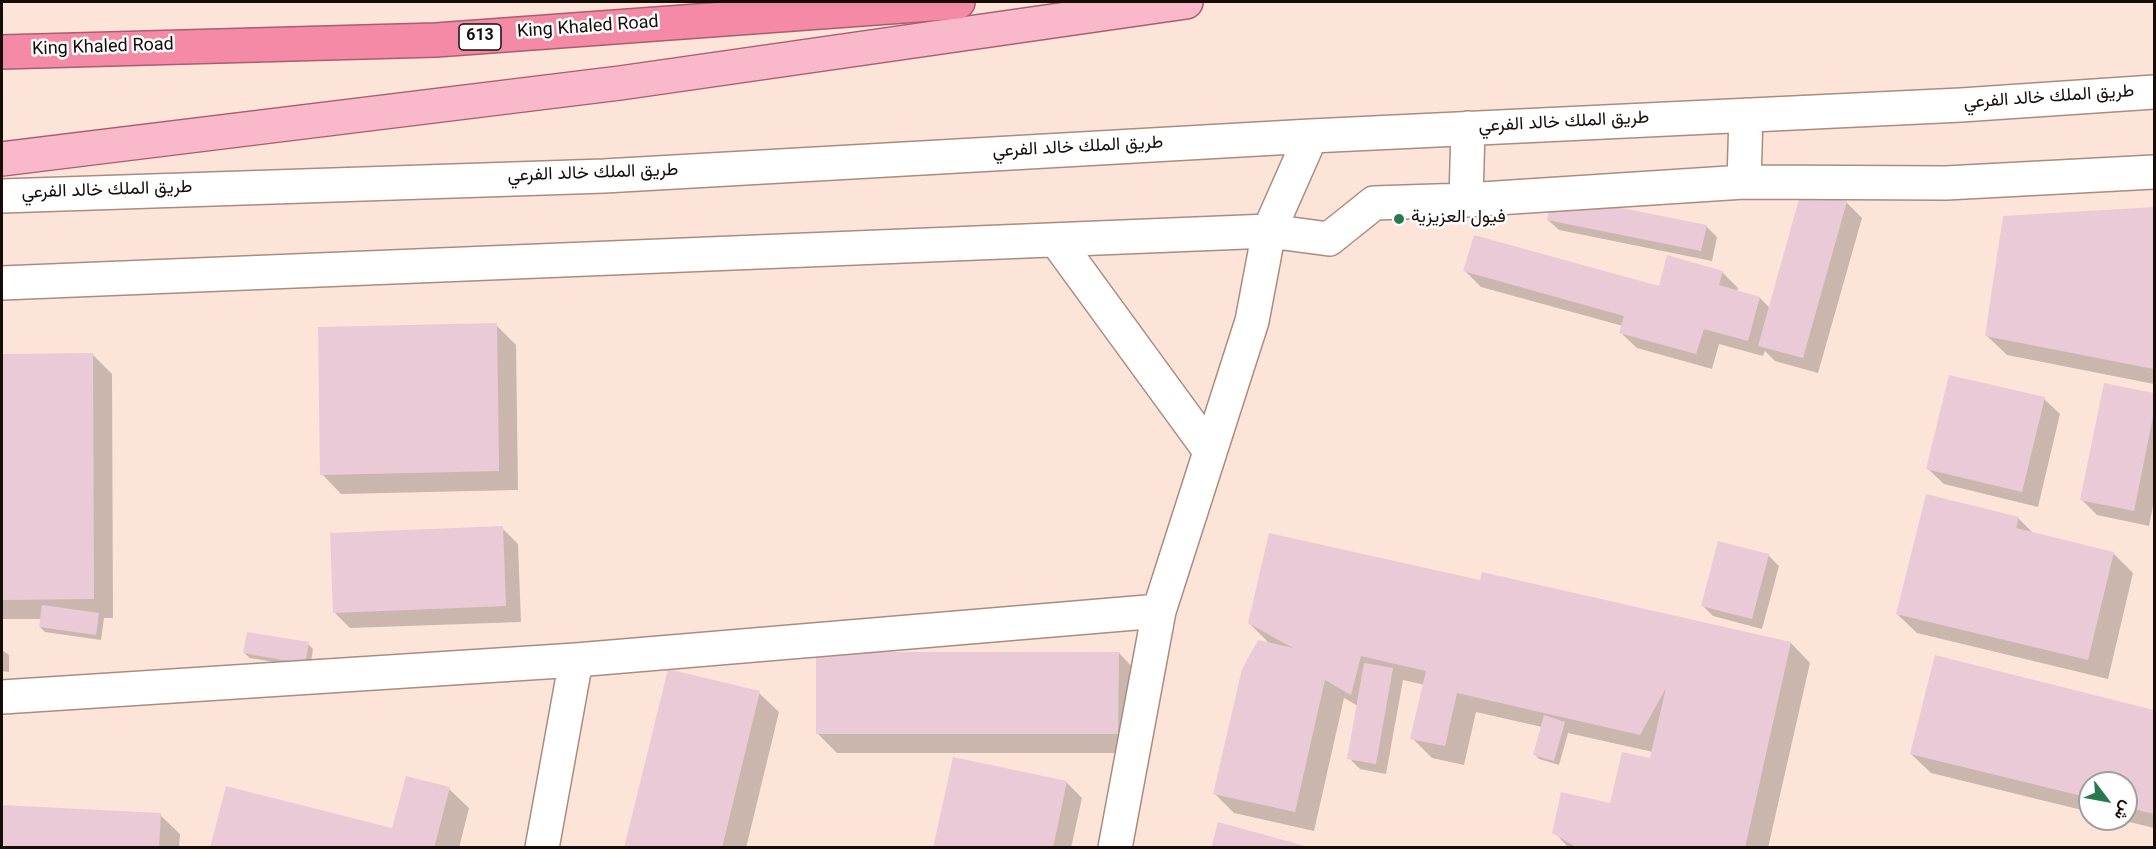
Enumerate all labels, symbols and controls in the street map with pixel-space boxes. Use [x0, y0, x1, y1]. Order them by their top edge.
street label: King Khaled Road [517, 13, 659, 45]
road number: 613 [459, 24, 501, 50]
street label: King Khaled Road [32, 36, 174, 62]
street label: طريق الملك خالد الفرعي [1963, 82, 2135, 116]
street label: طريق الملك خالد الفرعي [1478, 109, 1650, 139]
street label: طريق الملك خالد الفرعي [992, 134, 1164, 164]
street label: طريق الملك خالد الفرعي [507, 161, 679, 189]
street label: طريق الملك خالد الفرعي [21, 178, 193, 206]
place label: فيول العزيزية [1411, 208, 1506, 230]
marker: فيول العزيزية [1392, 212, 1406, 226]
north arrow [2078, 771, 2138, 831]
text: ش [2106, 795, 2138, 825]

